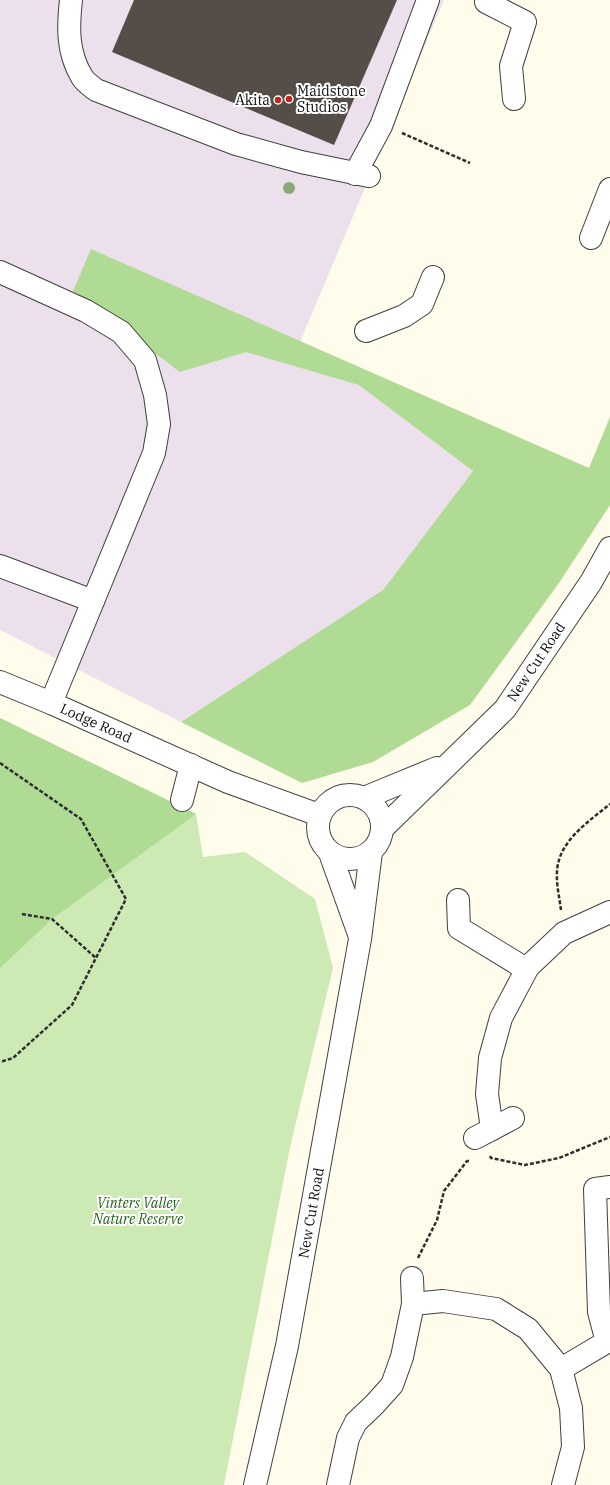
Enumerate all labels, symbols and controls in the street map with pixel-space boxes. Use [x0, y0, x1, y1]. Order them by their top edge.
place label: Maidstone Studios [297, 82, 366, 116]
place label: Akita [235, 91, 270, 109]
marker: Maidstone Studios [284, 94, 294, 104]
marker: Akita [273, 95, 283, 105]
street label: New Cut Road [503, 619, 569, 705]
street label: Lodge Road [57, 699, 135, 747]
street label: New Cut Road [294, 1166, 328, 1260]
park label: Vinters Valley Nature Reserve [92, 1194, 184, 1228]

